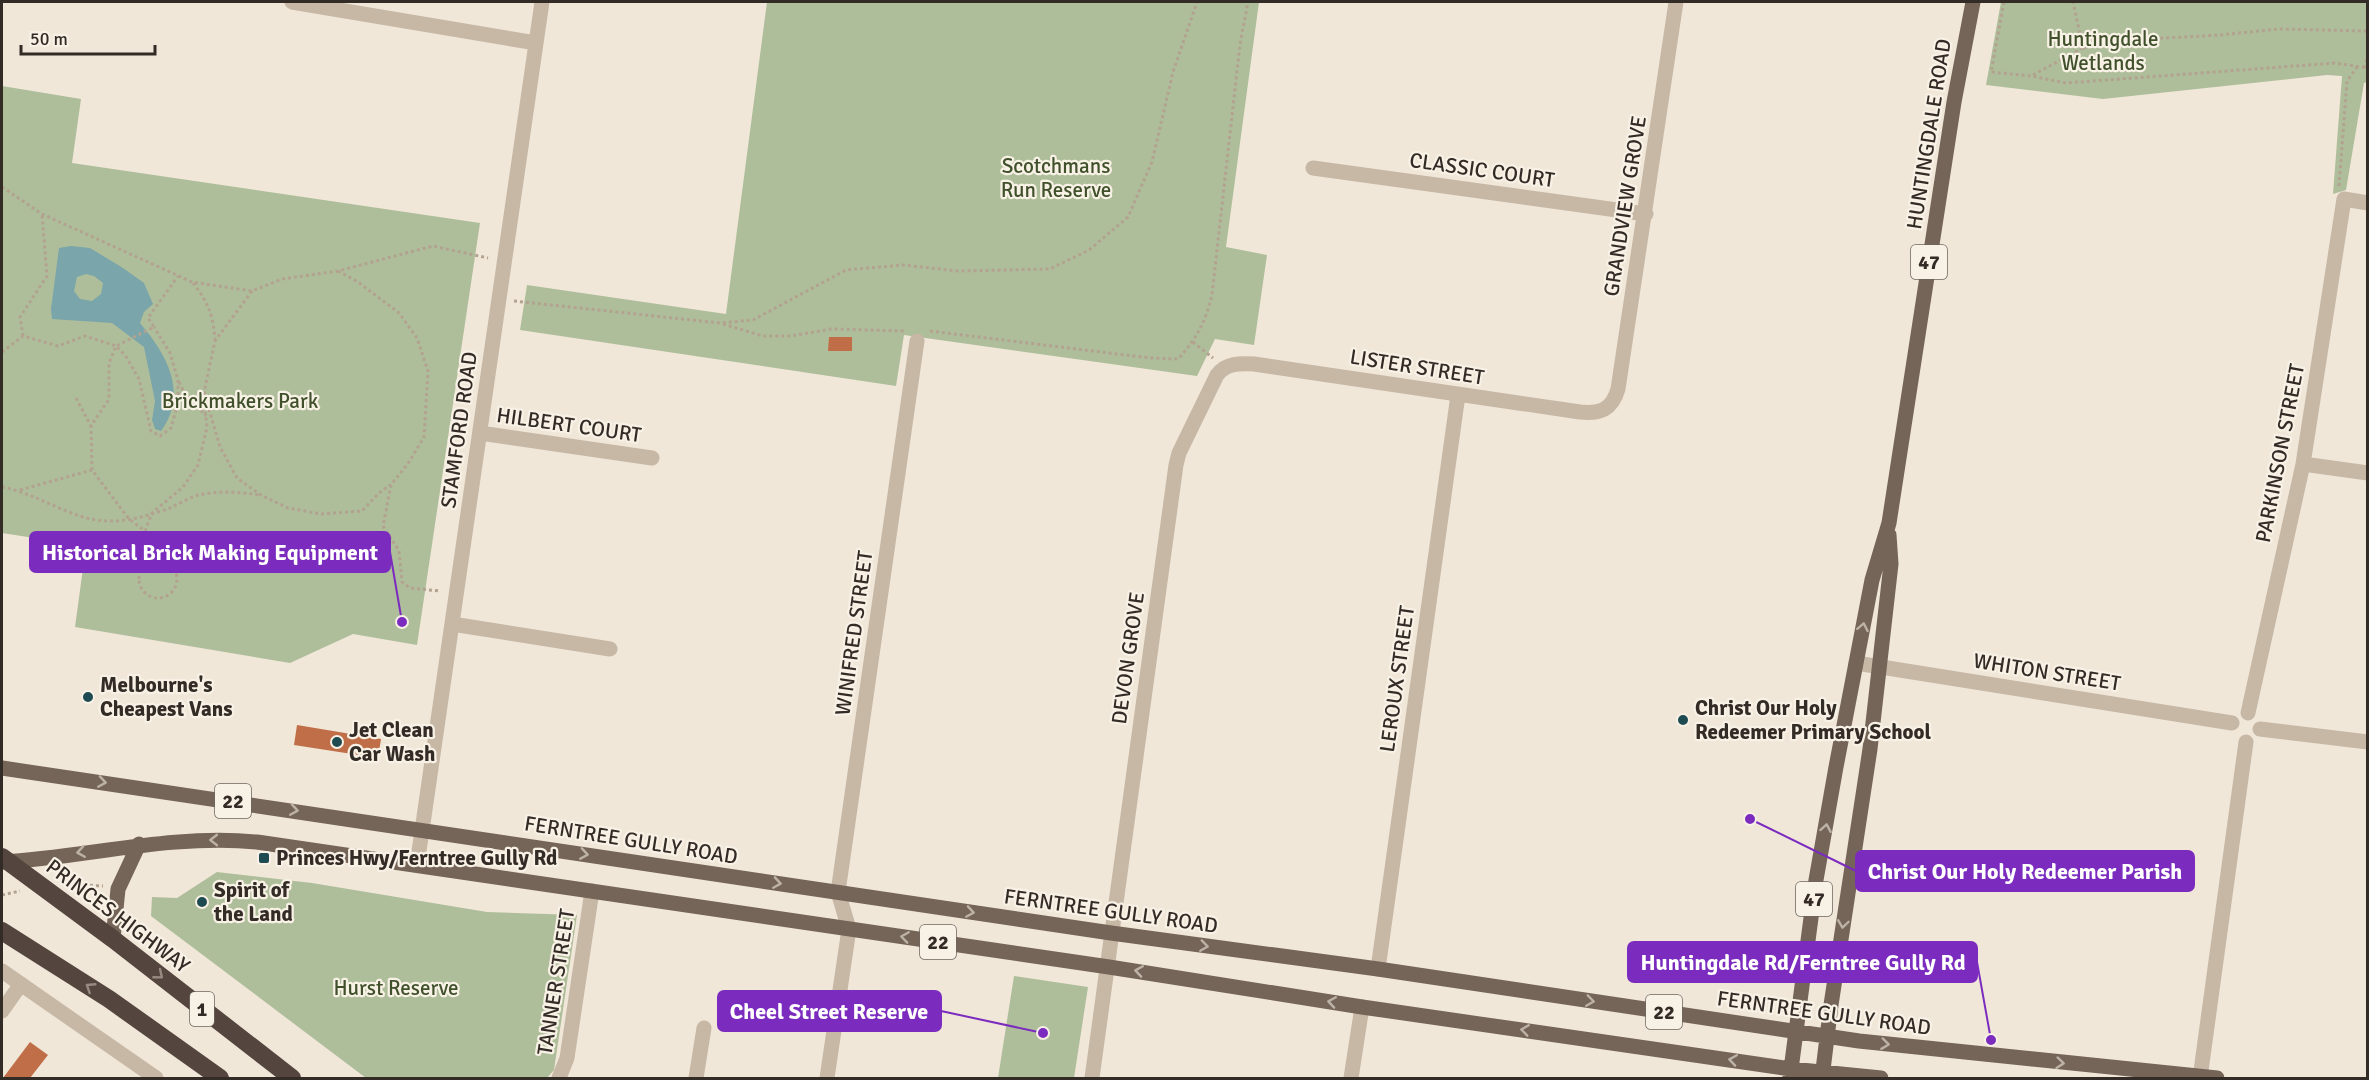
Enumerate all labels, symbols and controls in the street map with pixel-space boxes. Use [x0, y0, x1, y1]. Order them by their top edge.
scale bar [21, 18, 154, 56]
park label: Huntingdale Wetlands [2047, 26, 2159, 76]
text: 50 m [30, 28, 68, 50]
street label: HUNTINGDALE ROAD [1901, 37, 1957, 231]
street label: GRANDVIEW GROVE [1598, 114, 1652, 298]
street label: CLASSIC COURT [1408, 147, 1557, 193]
park label: Scotchmans Run Reserve [1001, 153, 1111, 203]
road number: 47 [1911, 245, 1947, 279]
street label: LISTER STREET [1348, 344, 1487, 391]
street label: STAMFORD ROAD [435, 350, 483, 510]
street label: PARKINSON STREET [2250, 361, 2310, 545]
park label: Brickmakers Park [162, 388, 319, 414]
street label: HILBERT COURT [495, 402, 644, 448]
callout: Historical Brick Making Equipment [30, 532, 390, 572]
text: Historical Brick Making Equipment [42, 539, 378, 566]
street label: WINIFRED STREET [830, 548, 879, 717]
street label: DEVON GROVE [1106, 590, 1150, 726]
street label: LEROUX STREET [1374, 603, 1420, 754]
one-way arrow [1856, 623, 1869, 633]
street label: WHITON STREET [1971, 648, 2123, 697]
place label: Melbourne's Cheapest Vans [100, 672, 232, 722]
marker: Melbourne's Cheapest Vans [81, 690, 95, 704]
place label: Christ Our Holy Redeemer Primary School [1695, 695, 1931, 745]
marker: Christ Our Holy Redeemer Primary School [1676, 713, 1690, 727]
place label: Jet Clean Car Wash [349, 717, 435, 767]
marker: Jet Clean Car Wash [330, 735, 344, 749]
one-way arrow [97, 775, 106, 787]
road number: 22 [215, 784, 251, 818]
one-way arrow [290, 804, 299, 816]
street label: FERNTREE GULLY ROAD [522, 810, 740, 870]
one-way arrow [1819, 824, 1831, 833]
one-way arrow [210, 834, 219, 846]
place label: Princes Hwy/Ferntree Gully Rd [276, 845, 557, 871]
one-way arrow [77, 846, 86, 858]
one-way arrow [579, 847, 589, 860]
marker: Princes Hwy/Ferntree Gully Rd [257, 851, 271, 865]
callout: Christ Our Holy Redeemer Parish [1856, 851, 2194, 891]
street label: PRINCES HIGHWAY [41, 853, 195, 979]
text: Christ Our Holy Redeemer Parish [1868, 858, 2182, 885]
place label: Spirit of the Land [213, 877, 293, 927]
one-way arrow [772, 877, 781, 889]
road number: 47 [1796, 882, 1832, 916]
street label: FERNTREE GULLY ROAD [1002, 883, 1220, 939]
marker: Spirit of the Land [195, 895, 209, 909]
street label: TANNER STREET [532, 906, 580, 1057]
one-way arrow [965, 906, 974, 918]
one-way arrow [1838, 919, 1850, 929]
road number: 22 [920, 925, 956, 959]
one-way arrow [900, 931, 909, 943]
one-way arrow [1200, 939, 1209, 951]
callout: Huntingdale Rd/Ferntree Gully Rd [1628, 942, 1977, 982]
text: Huntingdale Rd/Ferntree Gully Rd [1640, 949, 1966, 976]
one-way arrow [1135, 966, 1144, 978]
one-way arrow [152, 968, 163, 979]
park label: Hurst Reserve [333, 975, 459, 1001]
one-way arrow [86, 983, 97, 994]
street label: FERNTREE GULLY ROAD [1715, 985, 1933, 1041]
callout: Cheel Street Reserve [718, 991, 941, 1031]
road number: 1 [190, 992, 214, 1026]
one-way arrow [1586, 995, 1595, 1007]
road number: 22 [1646, 995, 1682, 1029]
one-way arrow [1327, 997, 1336, 1009]
text: Cheel Street Reserve [730, 998, 928, 1025]
one-way arrow [1520, 1024, 1529, 1036]
one-way arrow [1880, 1038, 1889, 1050]
one-way arrow [1729, 1054, 1739, 1067]
one-way arrow [2055, 1056, 2064, 1069]

